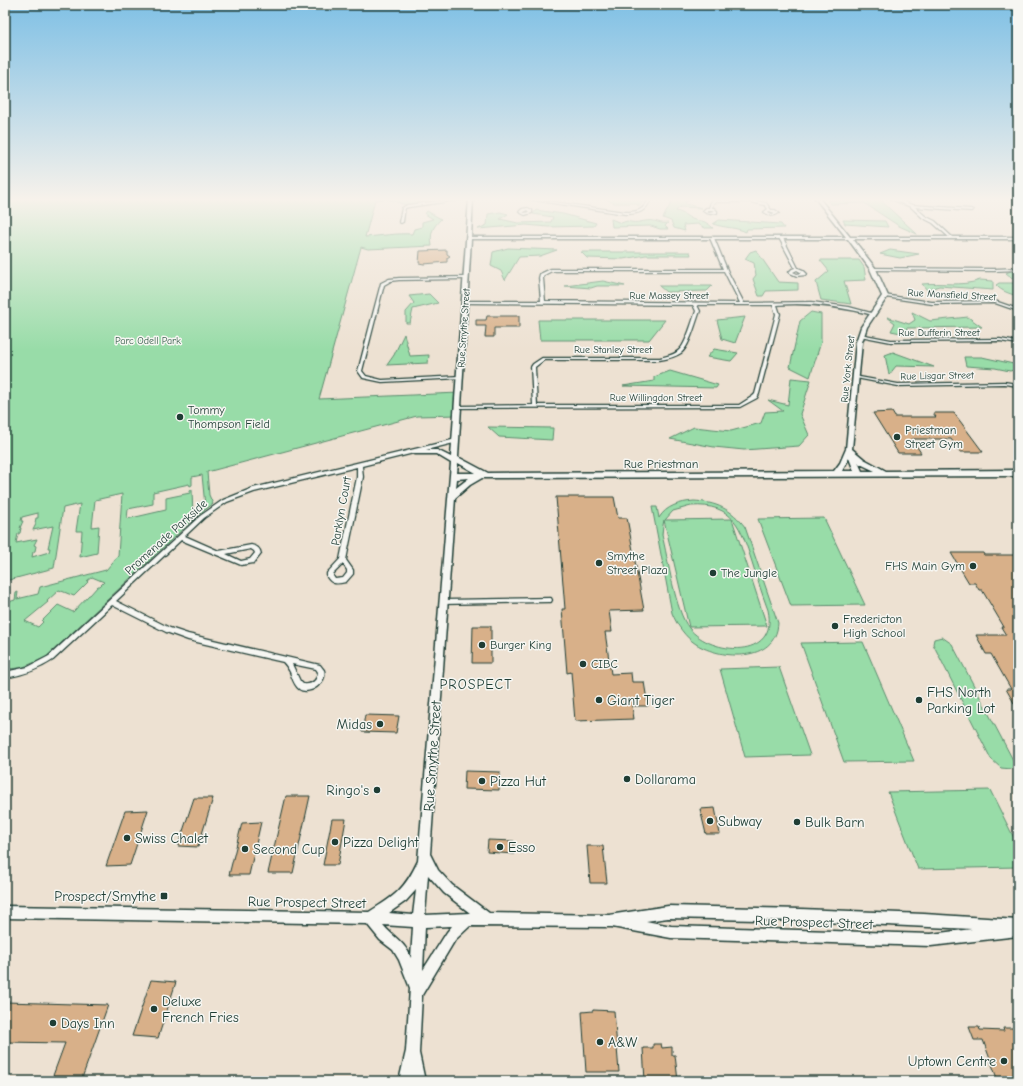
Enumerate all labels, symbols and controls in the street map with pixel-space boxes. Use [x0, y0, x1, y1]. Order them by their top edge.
street label: Rue Smythe Street [455, 287, 473, 368]
street label: Rue Mansfield Street [907, 287, 998, 303]
street label: Rue Massey Street [629, 290, 710, 302]
street label: Rue Dufferin Street [898, 327, 981, 339]
street label: Rue York Street [839, 334, 858, 403]
park label: Parc Odell Park [115, 335, 181, 347]
street label: Rue Stanley Street [574, 344, 653, 356]
street label: Rue Lisgar Street [900, 369, 975, 383]
street label: Rue Willingdon Street [610, 392, 703, 404]
place label: Tommy Thompson Field [188, 403, 270, 431]
marker: Tommy Thompson Field [175, 412, 185, 422]
place label: Priestman Street Gym [905, 423, 963, 451]
marker: Priestman Street Gym [892, 432, 902, 442]
street label: Rue Priestman [624, 457, 698, 471]
street label: Parklyn Court [328, 475, 354, 547]
street label: Promenade Parkside [122, 496, 210, 578]
place label: Smythe Street Plaza [607, 549, 668, 577]
marker: Smythe Street Plaza [594, 558, 604, 568]
place label: FHS Main Gym [885, 559, 965, 573]
marker: FHS Main Gym [968, 561, 978, 571]
place label: The Jungle [721, 566, 777, 580]
marker: The Jungle [708, 568, 718, 578]
place label: Fredericton High School [843, 612, 905, 640]
marker: Fredericton High School [830, 621, 840, 631]
place label: Burger King [490, 638, 552, 652]
marker: Burger King [477, 640, 487, 650]
place label: CIBC [591, 657, 618, 671]
marker: CIBC [578, 659, 588, 669]
district label: PROSPECT [440, 676, 512, 693]
place label: FHS North Parking Lot [927, 684, 996, 717]
place label: Giant Tiger [607, 692, 675, 709]
marker: Giant Tiger [594, 695, 604, 705]
marker: FHS North Parking Lot [914, 695, 924, 705]
street label: Rue Smythe Street [420, 699, 445, 812]
place label: Midas [337, 716, 372, 733]
marker: Midas [375, 719, 385, 729]
place label: Dollarama [635, 771, 696, 788]
place label: Pizza Hut [490, 773, 547, 790]
marker: Dollarama [622, 774, 632, 784]
marker: Pizza Hut [477, 776, 487, 786]
place label: Ringo's [326, 782, 369, 799]
marker: Ringo's [372, 785, 382, 795]
place label: Subway [718, 813, 763, 830]
place label: Bulk Barn [805, 814, 865, 831]
marker: Subway [705, 816, 715, 826]
marker: Bulk Barn [792, 817, 802, 827]
place label: Swiss Chalet [135, 830, 209, 847]
marker: Swiss Chalet [122, 833, 132, 843]
place label: Pizza Delight [343, 834, 420, 851]
marker: Pizza Delight [330, 837, 340, 847]
place label: Esso [508, 839, 535, 856]
place label: Second Cup [253, 841, 325, 858]
marker: Esso [495, 842, 505, 852]
marker: Second Cup [240, 844, 250, 854]
place label: Prospect/Smythe [54, 888, 156, 905]
marker: Prospect/Smythe [159, 891, 169, 901]
street label: Rue Prospect Street [248, 893, 367, 912]
street label: Rue Prospect Street [755, 912, 874, 933]
place label: Deluxe French Fries [162, 993, 239, 1026]
marker: Deluxe French Fries [149, 1004, 159, 1014]
place label: Days Inn [61, 1015, 115, 1032]
marker: Days Inn [48, 1018, 58, 1028]
place label: A&W [608, 1034, 638, 1051]
marker: A&W [595, 1037, 605, 1047]
place label: Uptown Centre [908, 1053, 996, 1070]
marker: Uptown Centre [999, 1056, 1009, 1066]

